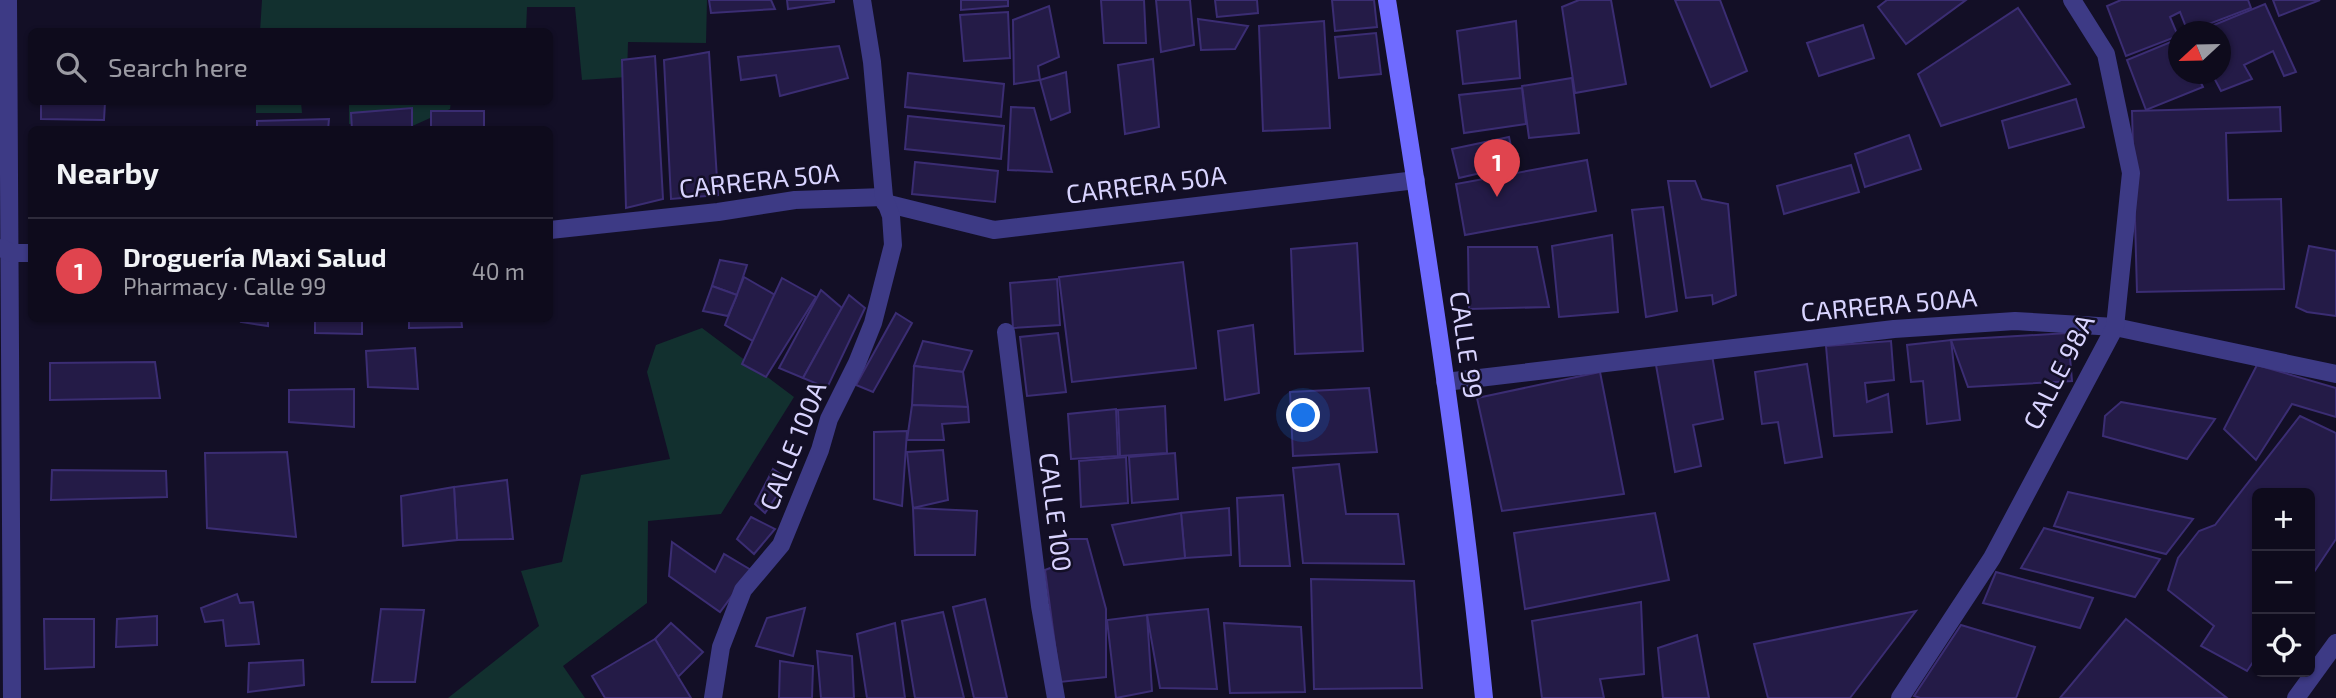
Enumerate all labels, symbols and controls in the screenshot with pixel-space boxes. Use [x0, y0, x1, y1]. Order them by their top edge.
north arrow [2168, 21, 2231, 84]
search box [28, 28, 553, 105]
icon: search [52, 48, 90, 86]
text: Search here [108, 51, 248, 82]
pin: 1 [1474, 139, 1520, 197]
text: Nearby [56, 154, 159, 190]
street label: CARRERA 50A [677, 156, 840, 203]
street label: CARRERA 50A [1064, 158, 1228, 209]
text: Droguería Maxi Salud [123, 241, 387, 272]
text: 1 [74, 257, 84, 285]
text: 40 m [472, 257, 525, 285]
text: Pharmacy · Calle 99 [123, 272, 326, 300]
street label: CARRERA 50AA [1799, 280, 1978, 327]
street label: CALLE 99 [1445, 289, 1490, 400]
street label: CALLE 98A [2015, 309, 2100, 434]
street label: CALLE 100A [752, 377, 831, 514]
your location [1286, 398, 1320, 432]
street label: CALLE 100 [1034, 450, 1079, 573]
map controls [2252, 488, 2315, 677]
button: + [2252, 488, 2315, 551]
button: − [2252, 551, 2315, 614]
button: locate [2252, 614, 2315, 677]

